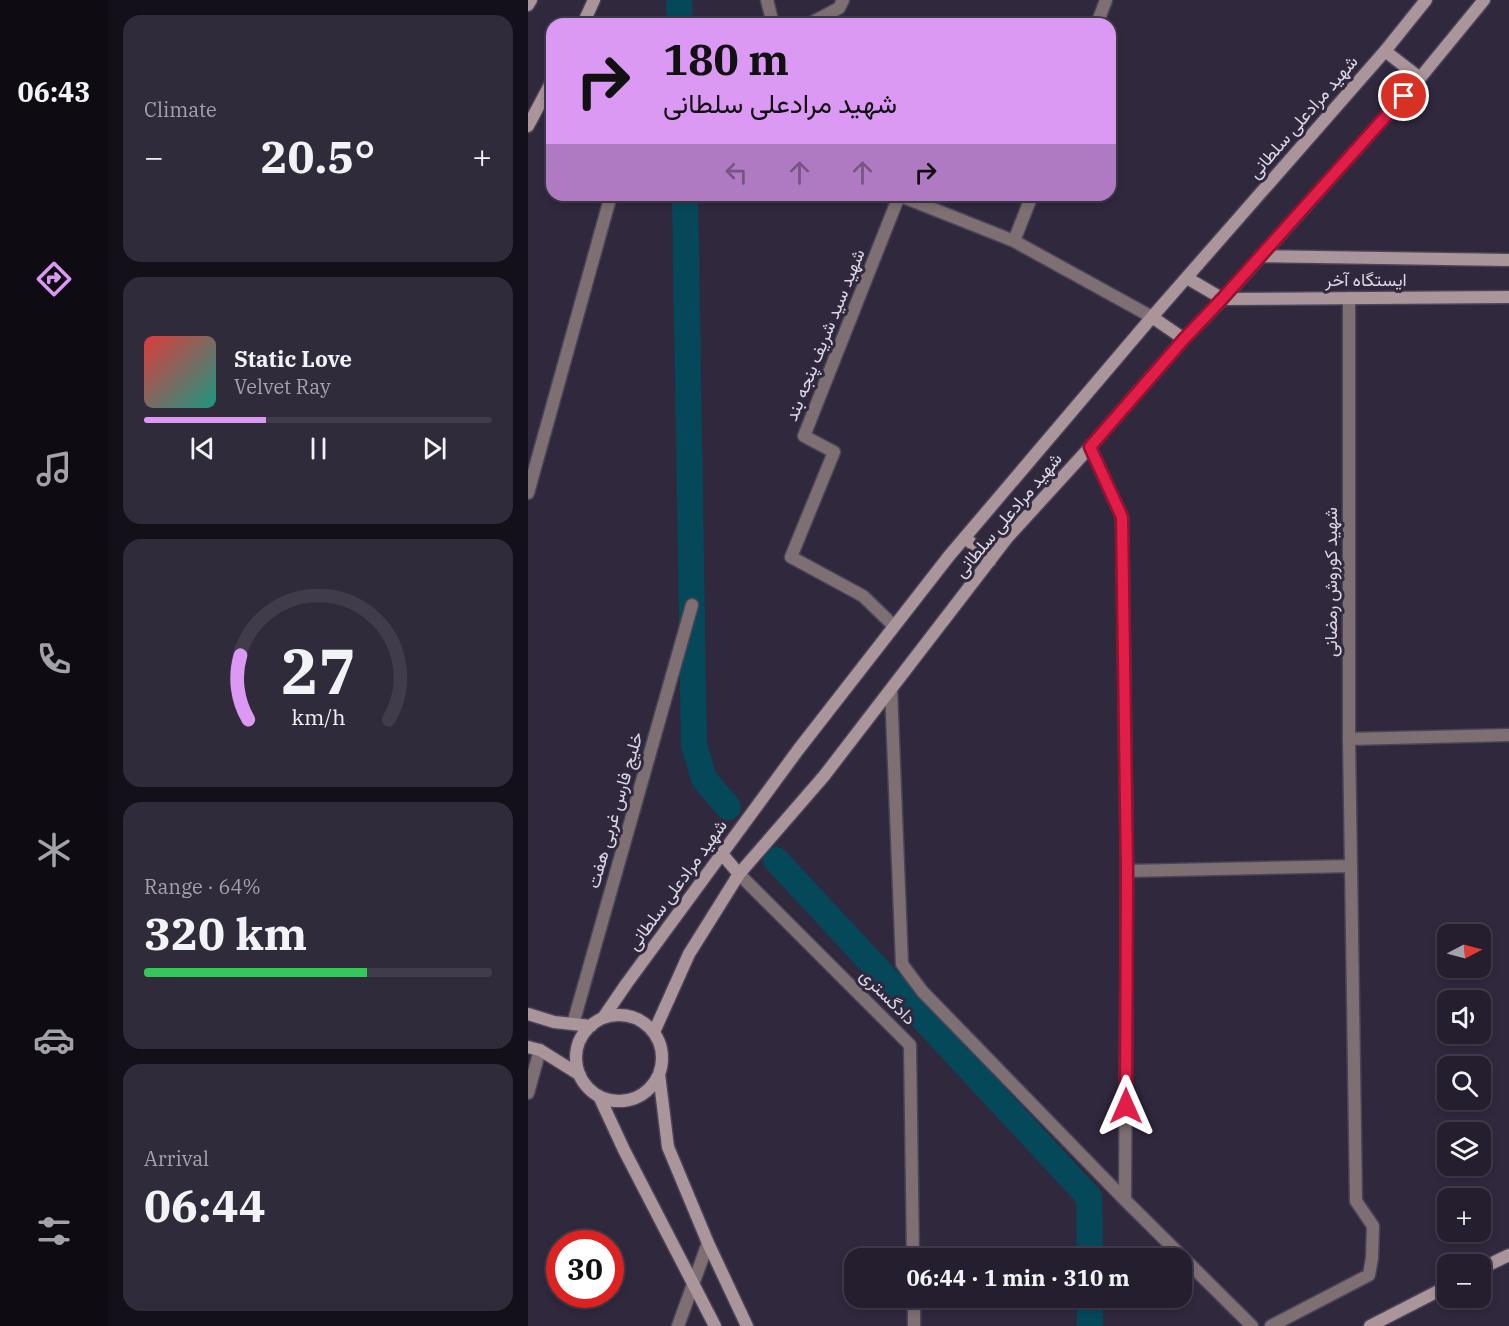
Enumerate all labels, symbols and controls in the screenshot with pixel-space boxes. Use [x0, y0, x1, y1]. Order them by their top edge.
text: 180 m [663, 32, 789, 87]
icon: right [564, 42, 642, 120]
street label: شهید مرادعلی سلطانی [1243, 50, 1363, 183]
pin [1378, 70, 1429, 121]
text: 06:43 [18, 74, 90, 109]
icon: arrive [1387, 79, 1420, 112]
text: شهید مرادعلی سلطانی [663, 85, 897, 120]
text: Climate [144, 96, 217, 123]
text: 20.5° [261, 127, 375, 185]
text: − [144, 135, 164, 178]
text: + [472, 135, 492, 178]
icon: left [720, 156, 753, 189]
icon: ahead [783, 156, 816, 189]
icon: ahead [846, 156, 879, 189]
icon: right [909, 156, 942, 189]
street label: شهید سید شریف پنجه بند [779, 245, 871, 425]
icon: directions [33, 258, 75, 300]
street label: ایستگاه آخر [1324, 268, 1407, 291]
text: Static Love [234, 344, 352, 373]
text: Velvet Ray [234, 373, 331, 400]
icon: previous [186, 432, 219, 465]
icon: pause [302, 432, 335, 465]
icon: next [418, 432, 451, 465]
street label: شهید مرادعلی سلطانی [949, 447, 1067, 582]
icon: music [33, 448, 75, 490]
street label: شهید کوروش رمضانی [1319, 507, 1342, 657]
text: 27 [281, 630, 355, 711]
icon: phone [33, 638, 75, 680]
text: km/h [291, 703, 345, 731]
street label: خلیج فارس غربی هفت [581, 729, 649, 891]
street label: شهید مرادعلی سلطانی [621, 815, 732, 955]
icon: climate [33, 829, 75, 871]
text: Range · 64% [144, 873, 261, 900]
text: 320 km [144, 904, 307, 962]
north arrow [1437, 924, 1491, 978]
map controls [1437, 924, 1491, 1308]
street label: دادگستری [855, 964, 921, 1030]
button: sound [1437, 990, 1491, 1044]
icon: car [33, 1019, 75, 1061]
button: search [1437, 1056, 1491, 1110]
position arrow [1094, 1074, 1158, 1138]
button: layers [1437, 1122, 1491, 1176]
text: Arrival [144, 1145, 209, 1172]
text: 06:44 [144, 1176, 266, 1234]
button: + [1437, 1188, 1491, 1242]
icon: filters [33, 1210, 75, 1252]
speed limit sign: 30 [546, 1230, 624, 1308]
button: − [1437, 1254, 1491, 1308]
text: 06:44 · 1 min · 310 m [906, 1263, 1130, 1292]

